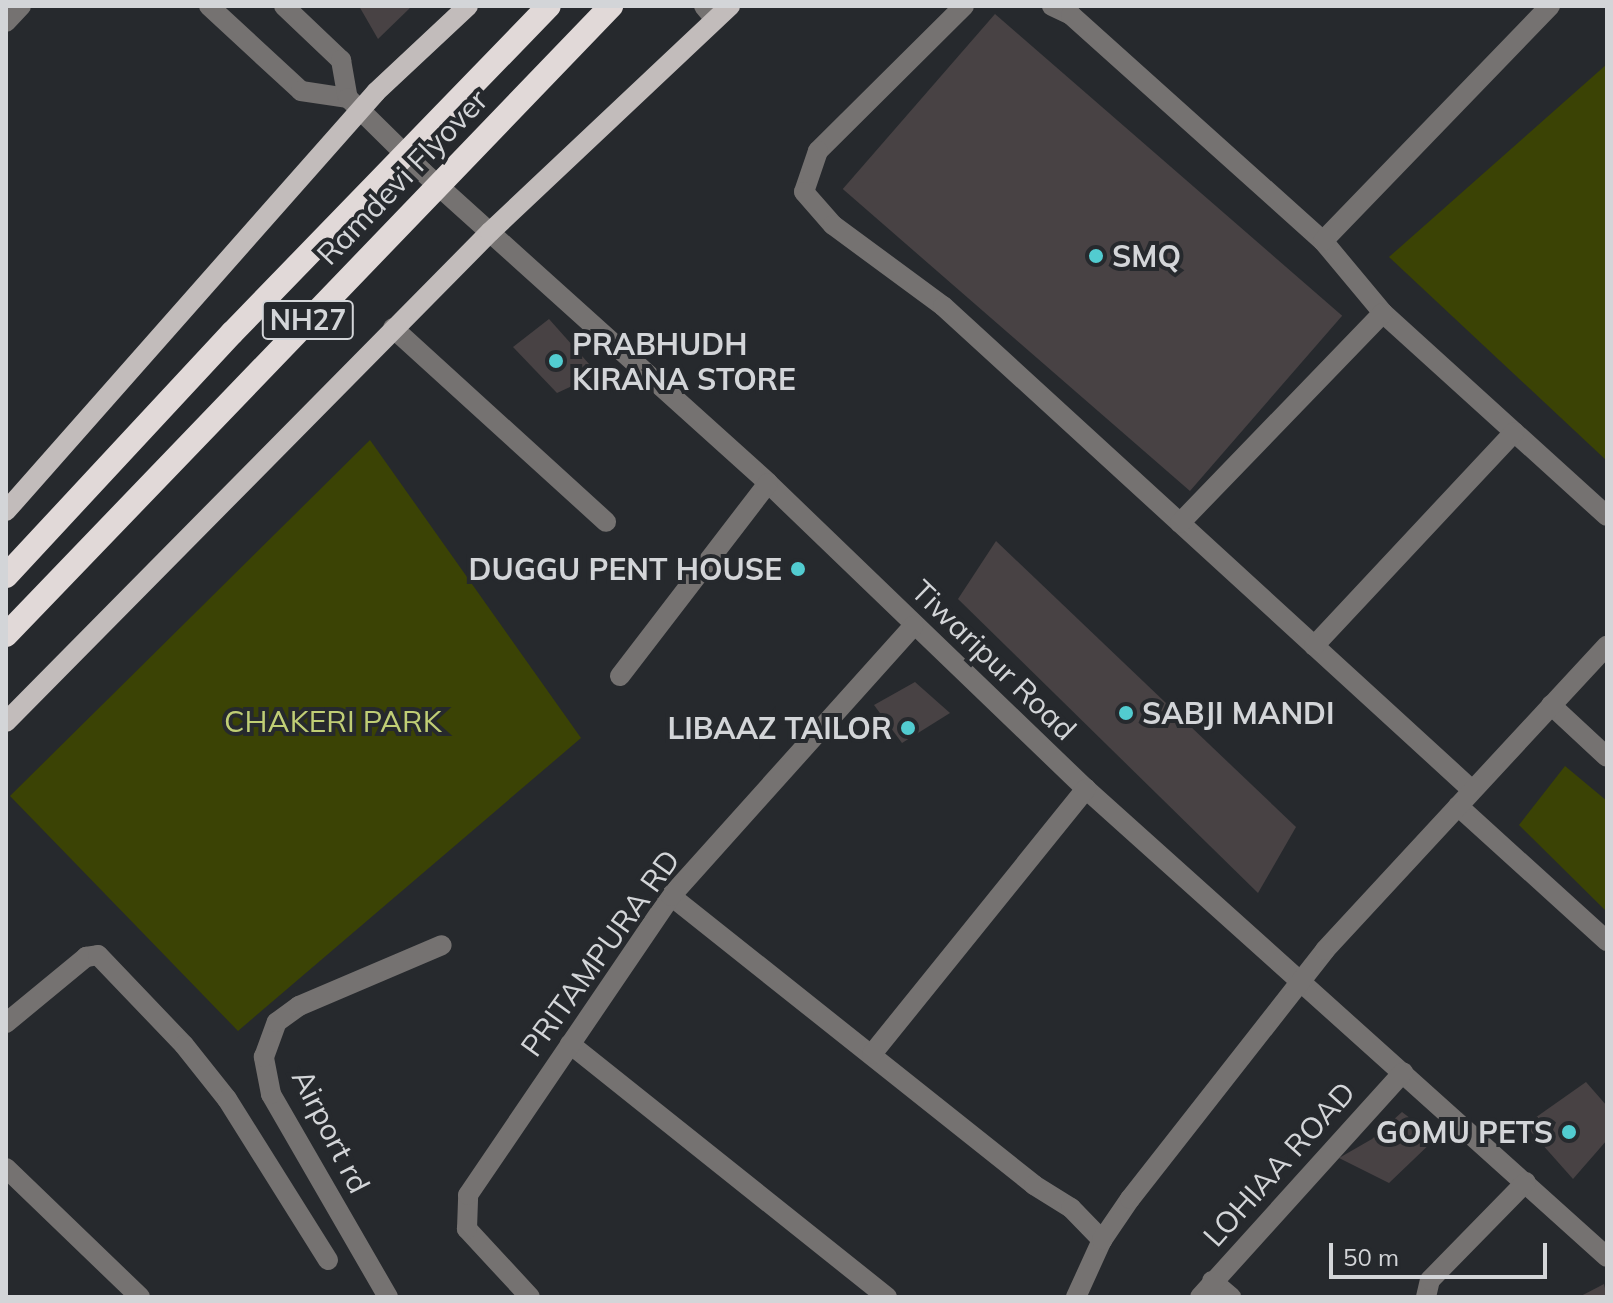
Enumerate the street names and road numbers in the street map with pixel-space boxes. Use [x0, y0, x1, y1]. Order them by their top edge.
street label: Ramdevi Flyover [309, 82, 495, 272]
road number: NH27 [260, 296, 356, 344]
street label: Tiwaripur Road [904, 573, 1084, 747]
street label: PRITAMPURA RD [513, 843, 687, 1063]
street label: Airport rd [285, 1063, 377, 1199]
street label: LOHIAA ROAD [1196, 1074, 1362, 1254]

